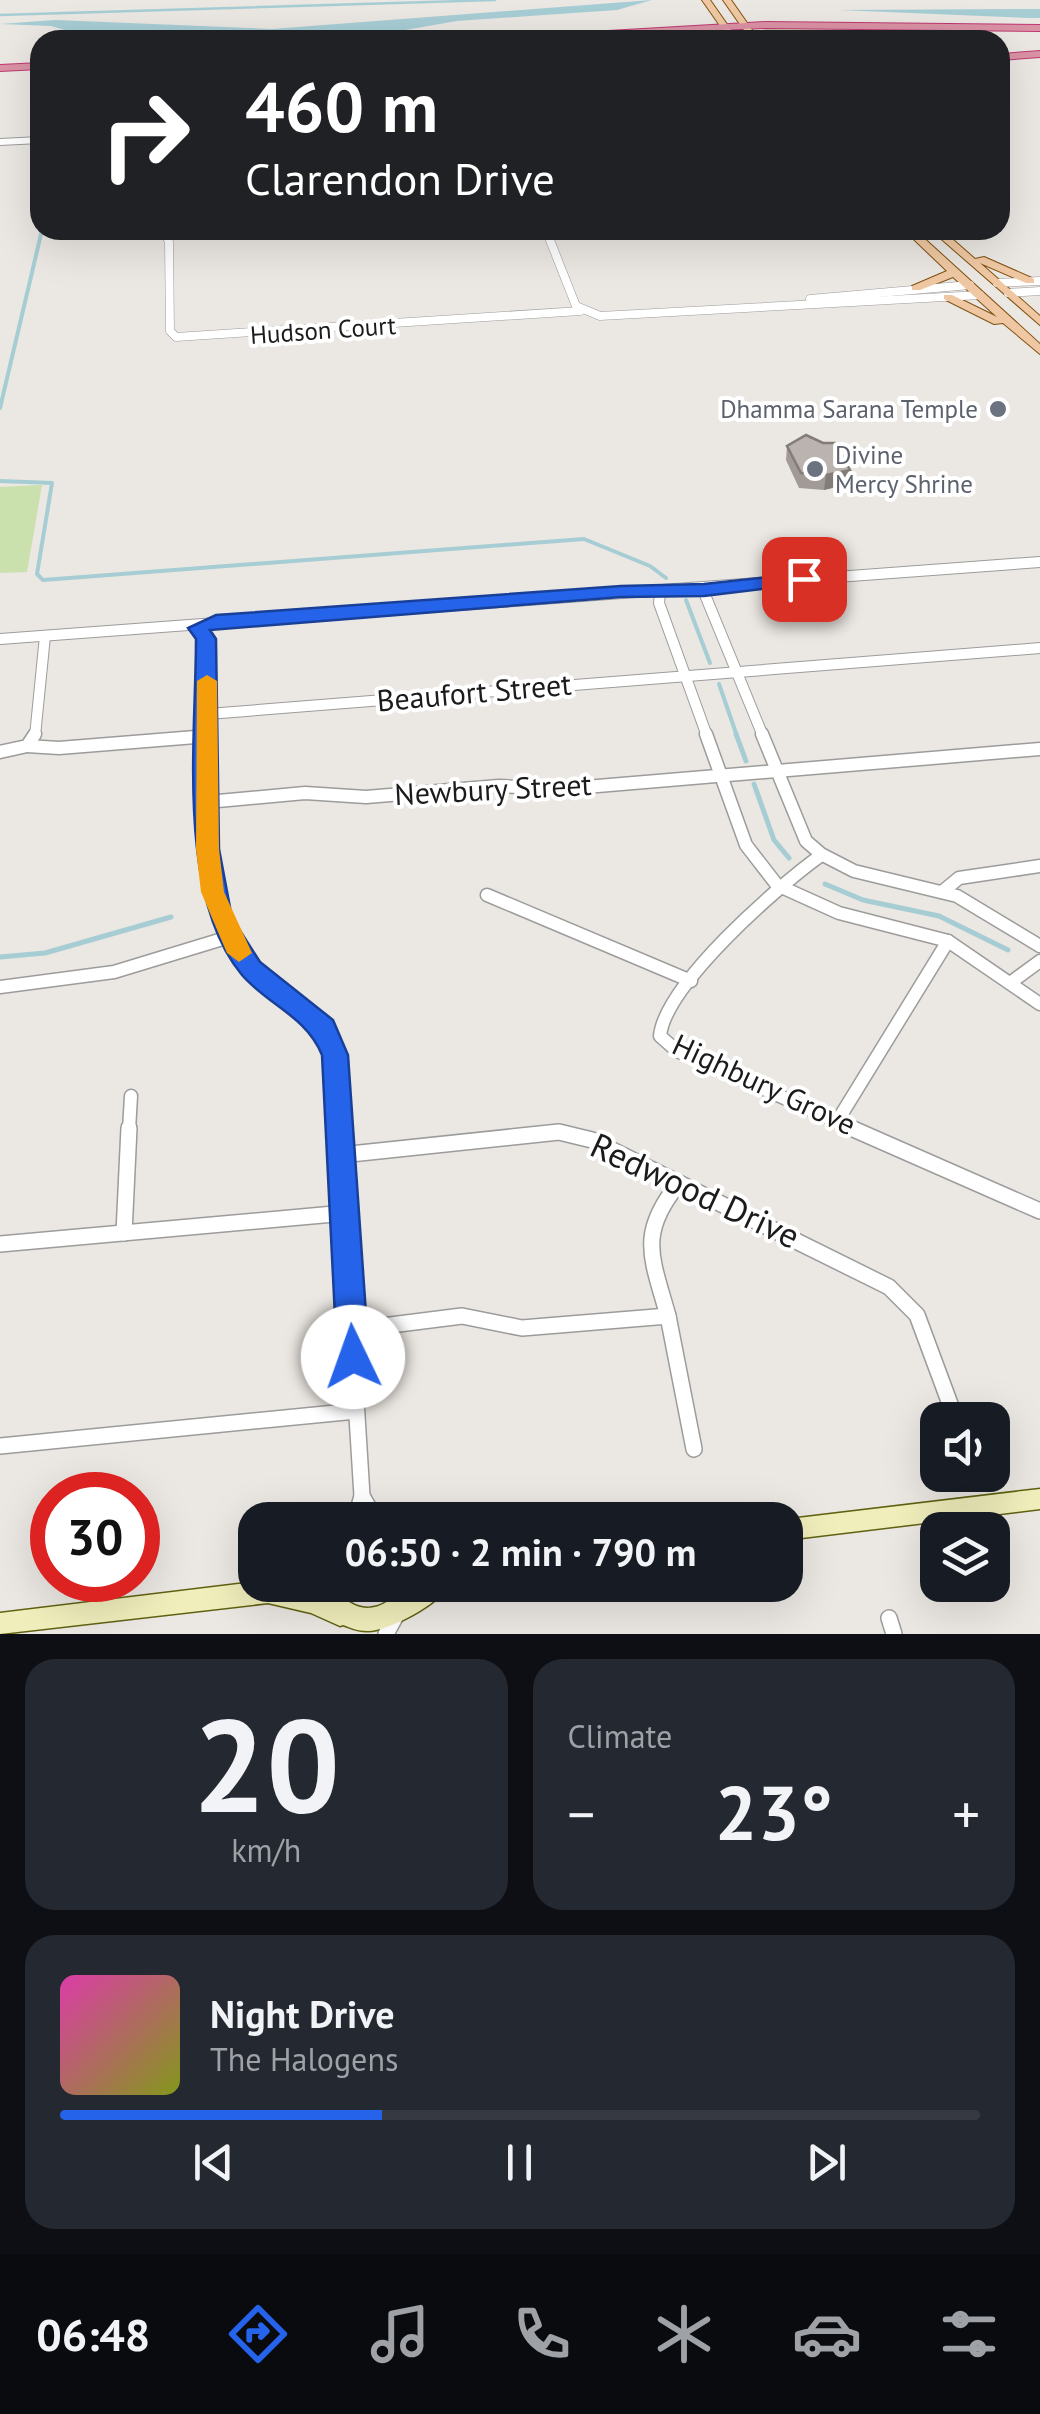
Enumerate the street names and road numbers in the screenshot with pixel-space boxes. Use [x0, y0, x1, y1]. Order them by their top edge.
street label: Hudson Court [249, 309, 397, 351]
street label: Beaufort Street [375, 664, 573, 719]
street label: Newbury Street [393, 764, 592, 813]
street label: Highbury Grove [667, 1024, 863, 1143]
street label: Redwood Drive [584, 1122, 807, 1259]

